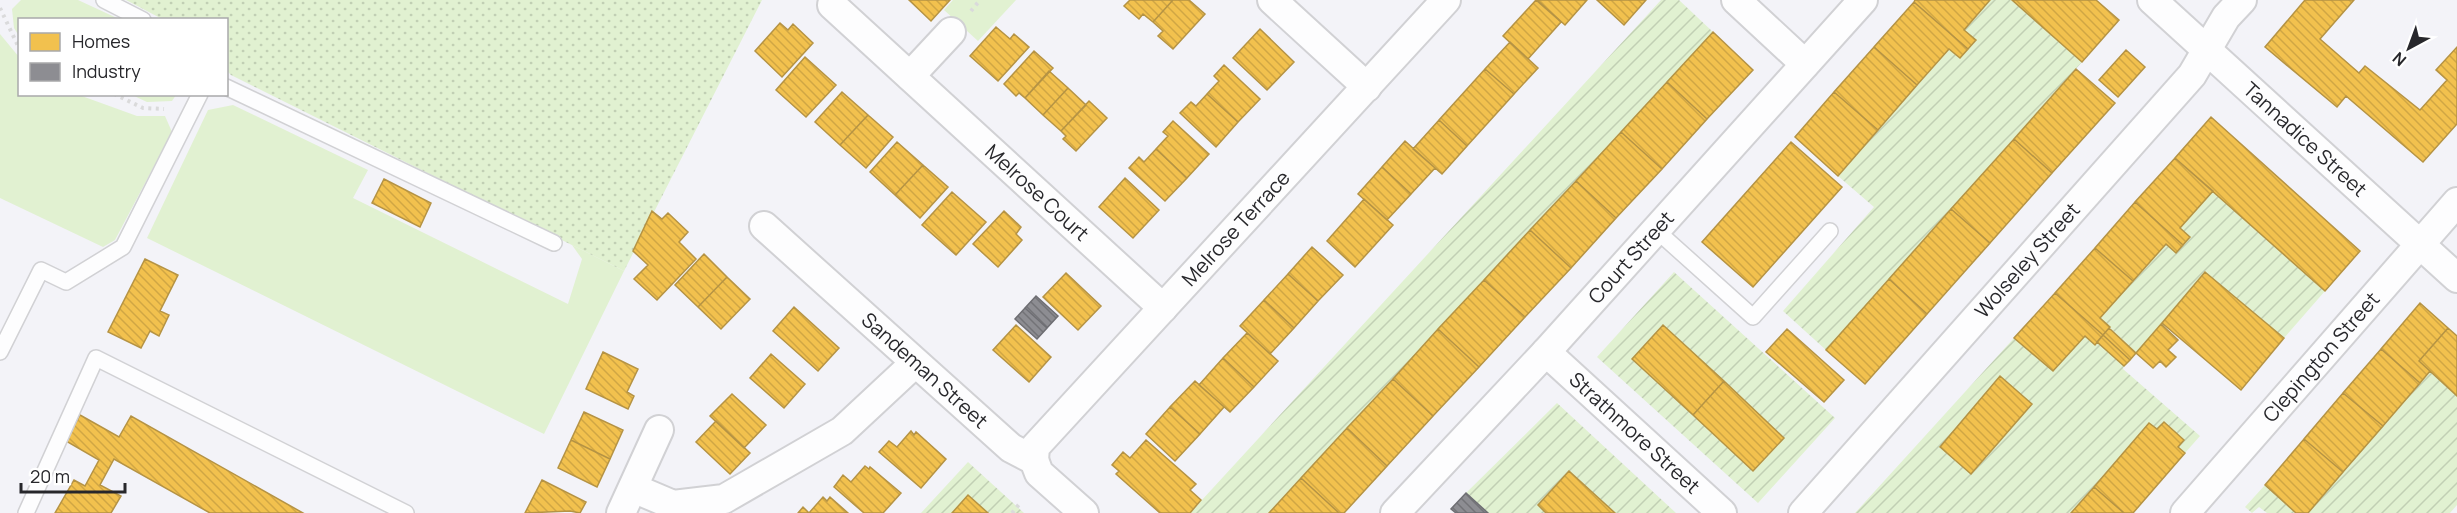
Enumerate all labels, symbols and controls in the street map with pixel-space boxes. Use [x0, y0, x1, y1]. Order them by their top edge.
legend [18, 18, 228, 96]
north arrow [2379, 18, 2439, 78]
text: Homes [72, 29, 130, 53]
text: N [2388, 47, 2411, 71]
text: Industry [72, 59, 141, 83]
street label: Tannadice Street [2238, 76, 2373, 202]
street label: Melrose Court [980, 138, 1095, 247]
street label: Melrose Terrace [1176, 165, 1296, 292]
street label: Wolseley Street [1969, 196, 2086, 323]
street label: Court Street [1582, 205, 1680, 309]
street label: Clepington Street [2256, 286, 2385, 428]
street label: Sandeman Street [856, 306, 994, 434]
street label: Strathmore Street [1564, 366, 1706, 499]
scale bar [21, 456, 124, 494]
text: 20 m [30, 464, 70, 488]

